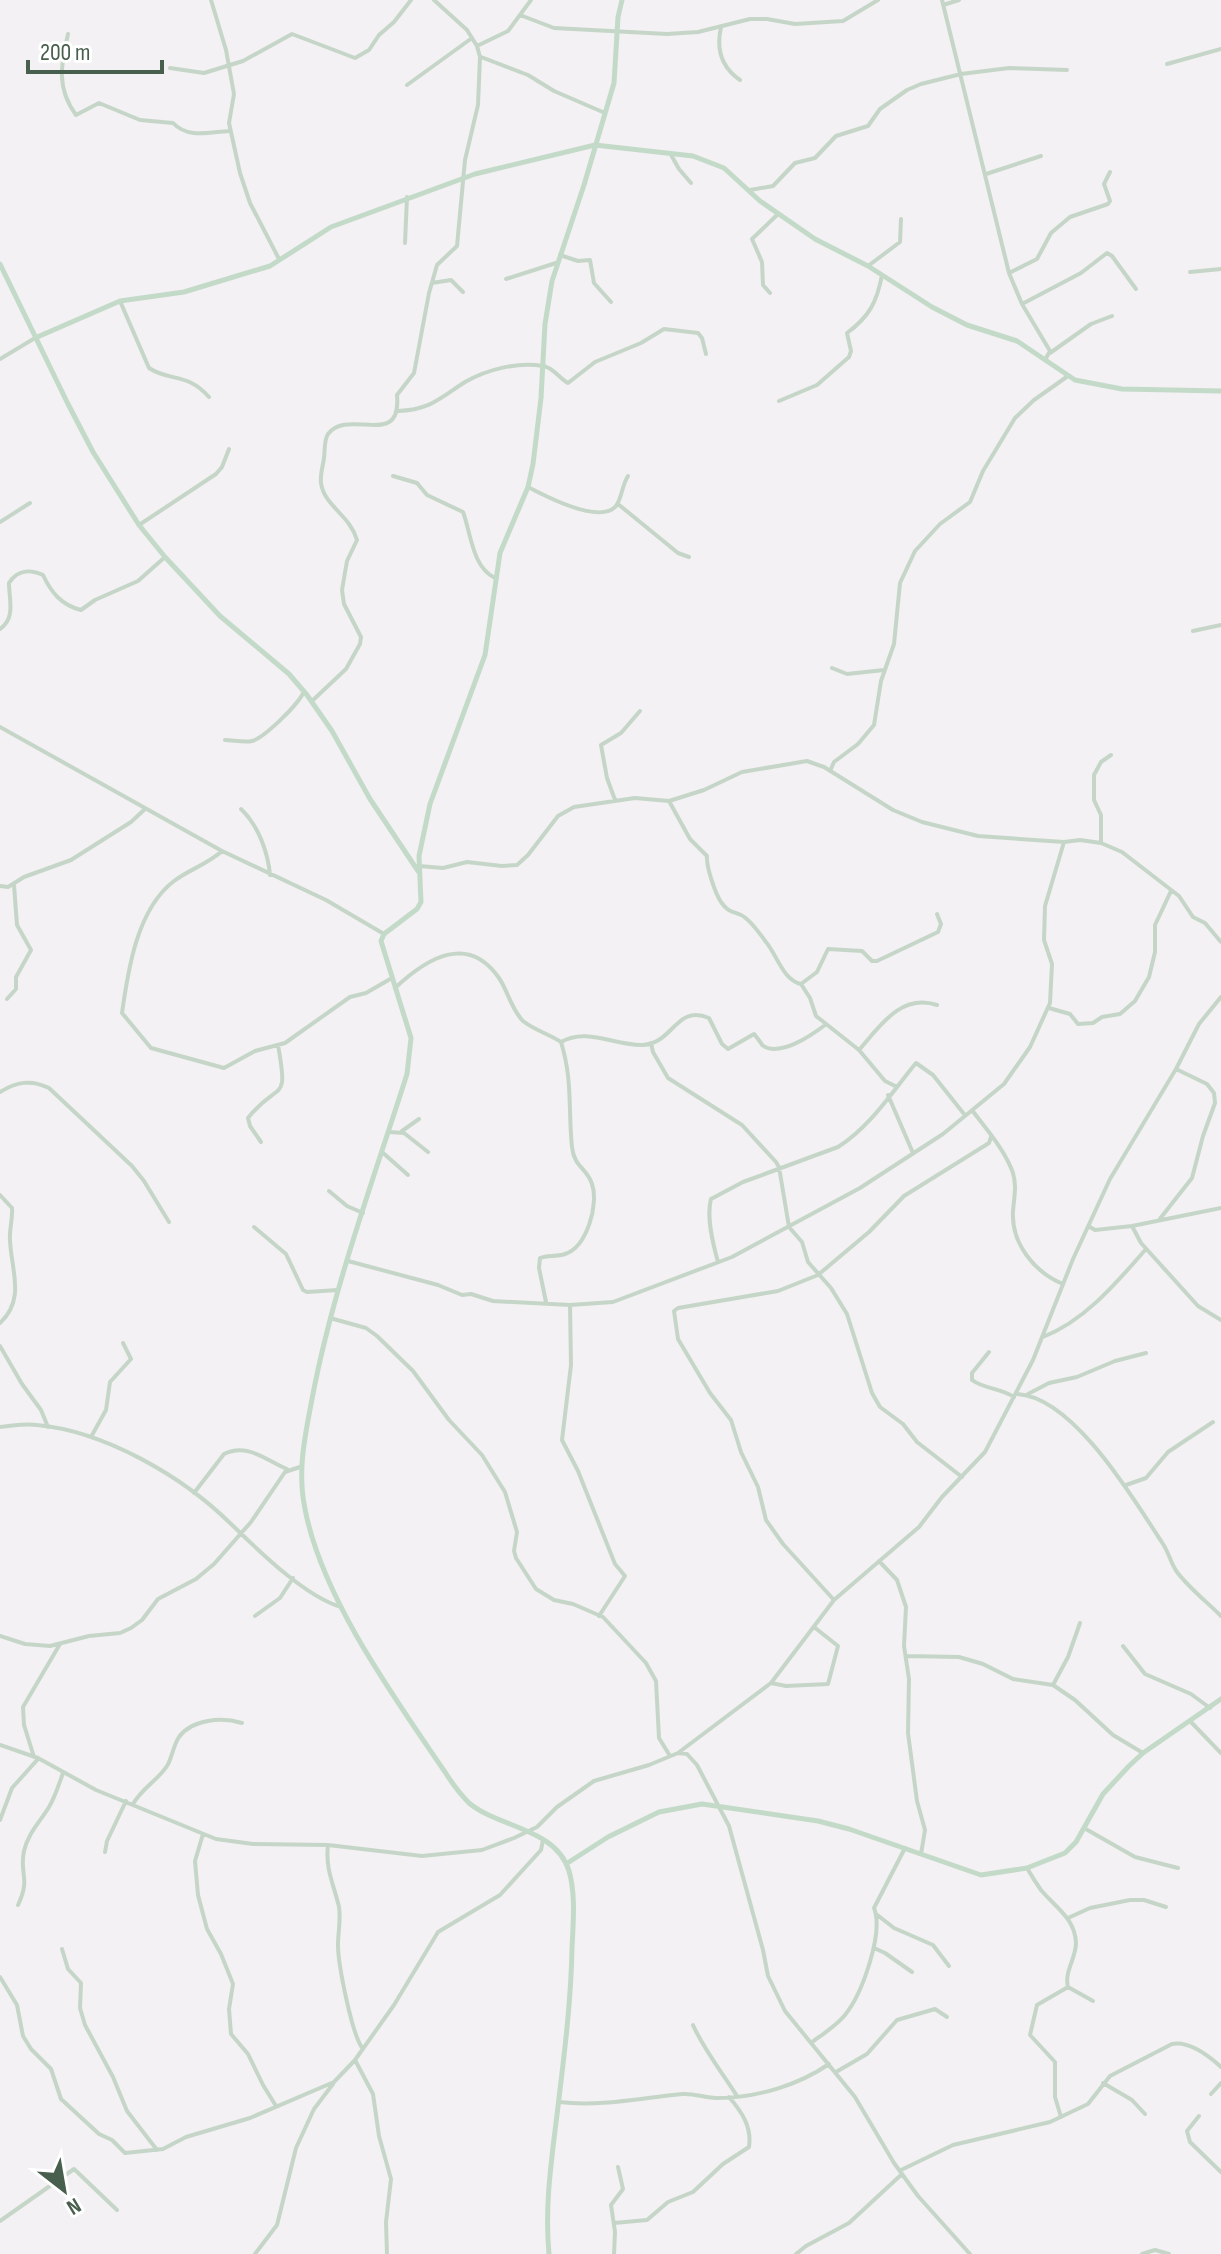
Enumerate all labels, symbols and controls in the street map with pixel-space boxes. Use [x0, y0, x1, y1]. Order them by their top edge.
scale bar [28, 24, 162, 74]
text: 200 m [40, 38, 91, 67]
north arrow [24, 2150, 104, 2230]
text: N [62, 2191, 86, 2220]

